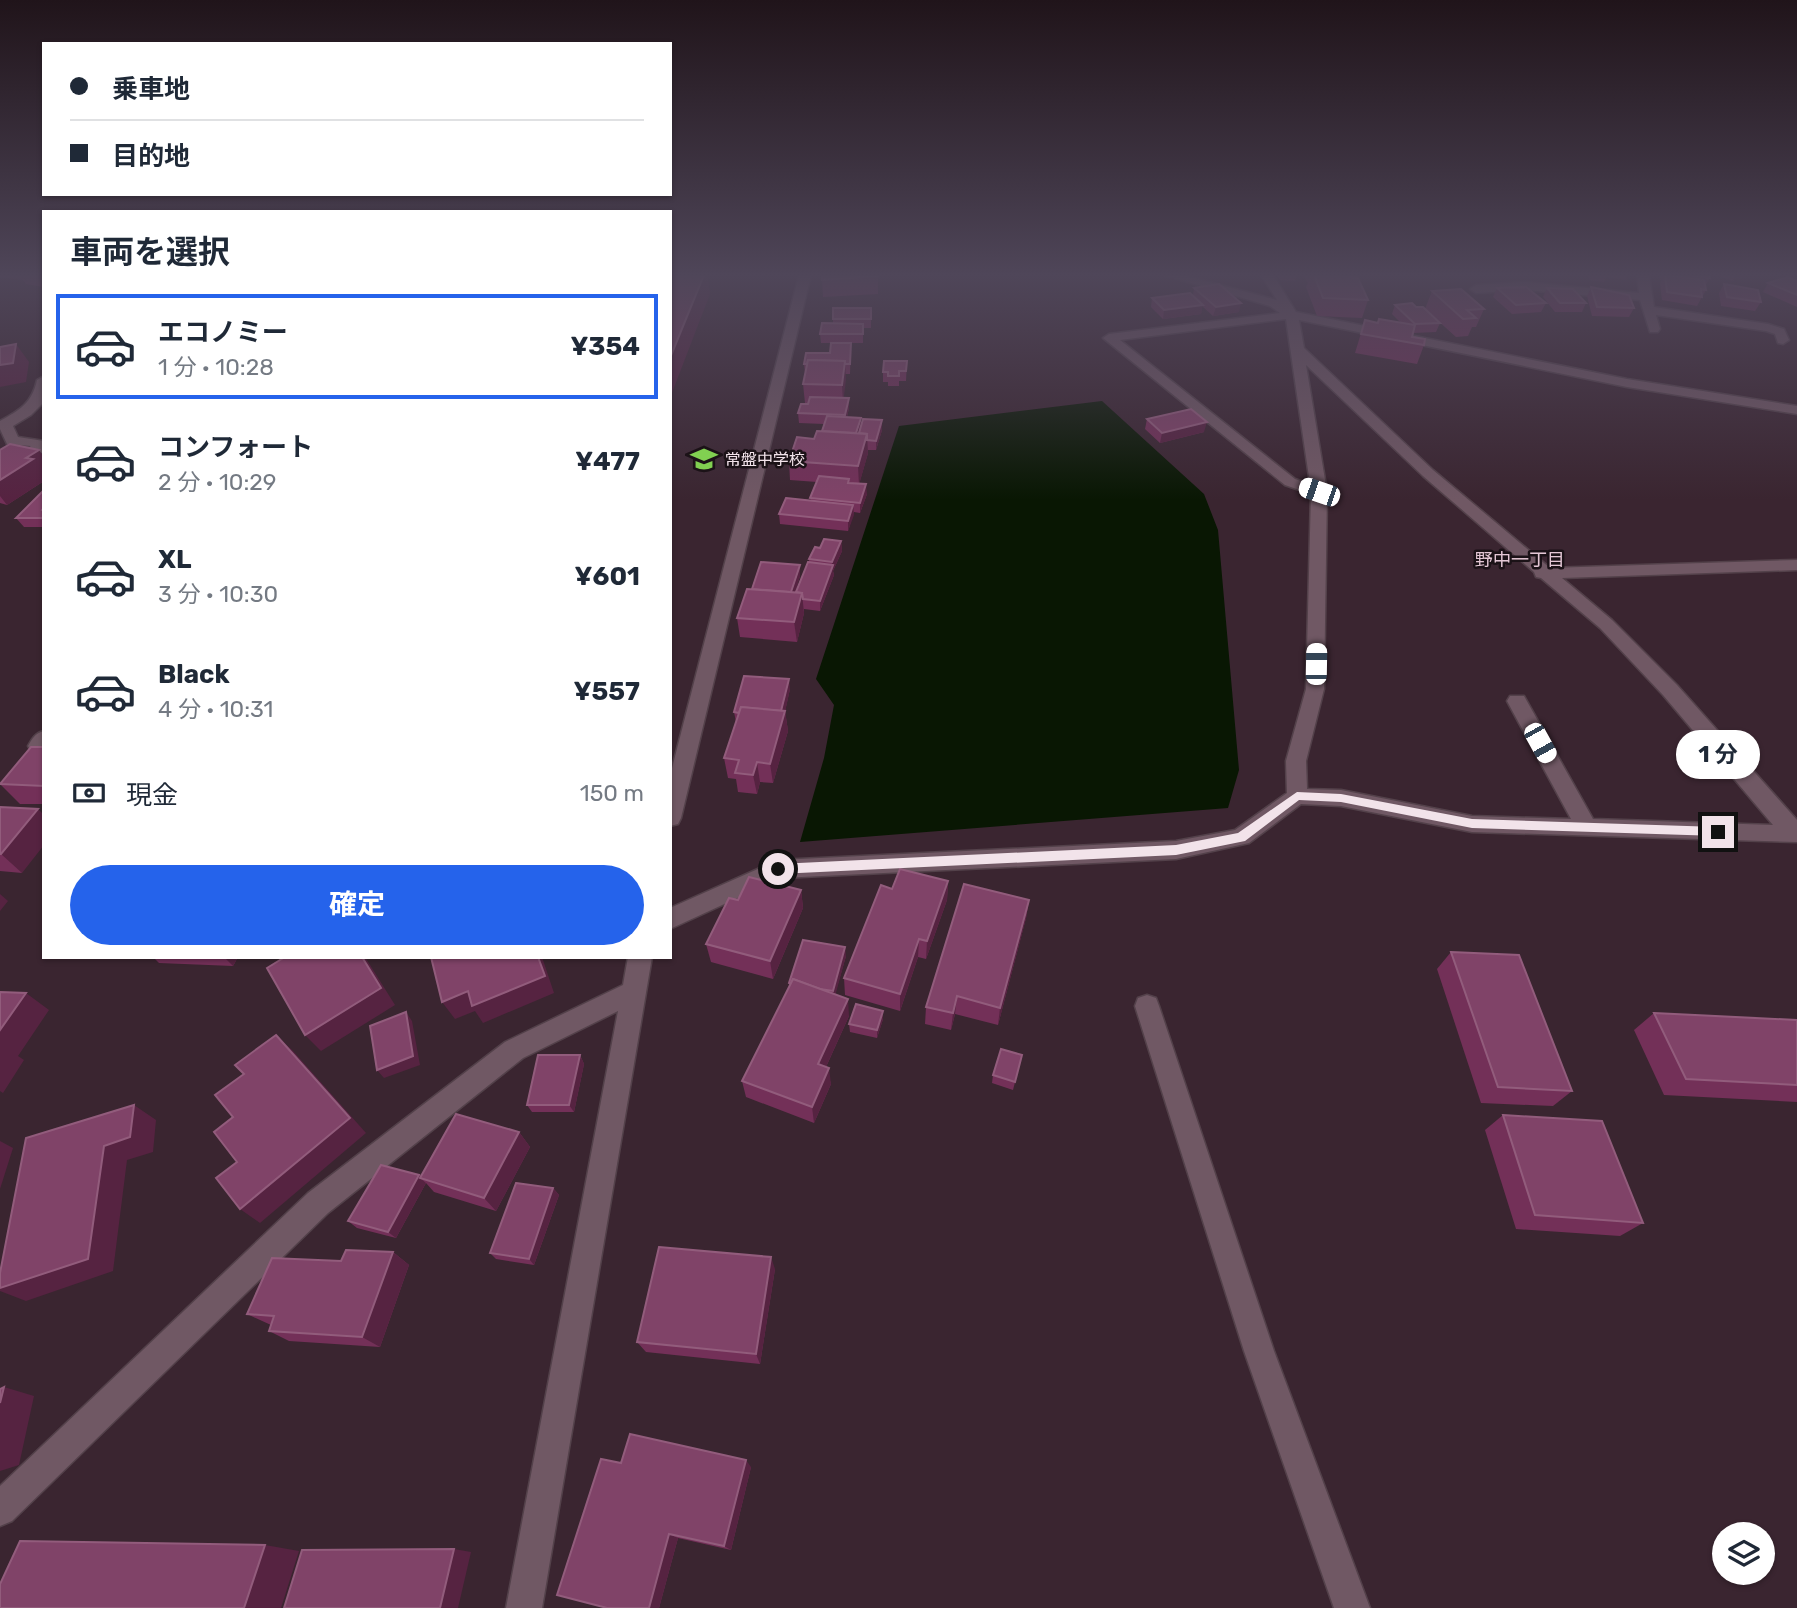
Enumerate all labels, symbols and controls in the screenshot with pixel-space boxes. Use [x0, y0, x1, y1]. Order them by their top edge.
text: 乗車地 [112, 74, 190, 105]
text: 目的地 [112, 141, 190, 172]
text: 車両を選択 [70, 233, 230, 271]
icon: car [74, 315, 137, 378]
text: エコノミー [158, 317, 288, 348]
text: ¥354 [570, 331, 640, 362]
text: 1 分 · 10:28 [158, 353, 274, 381]
icon: car [74, 430, 137, 493]
text: コンフォート [158, 432, 313, 463]
school or university icon: 常盤中学校 [689, 444, 719, 474]
text: ¥477 [575, 446, 640, 477]
place label: 常盤中学校 [725, 450, 805, 469]
text: 2 分 · 10:29 [158, 468, 276, 496]
car [1296, 475, 1343, 509]
text: XL [158, 544, 191, 575]
icon: car [74, 545, 137, 608]
district label: 野中一丁目 [1475, 549, 1565, 571]
text: ¥601 [575, 561, 640, 592]
text: 3 分 · 10:30 [158, 580, 278, 608]
car [1306, 643, 1327, 685]
text: Black [158, 659, 230, 690]
icon: car [74, 660, 137, 723]
text: ¥557 [574, 676, 640, 707]
text: 4 分 · 10:31 [158, 695, 273, 723]
car [1521, 720, 1560, 766]
callout: 1 分 [1676, 730, 1760, 780]
text: 1 分 [1698, 740, 1738, 768]
icon: cash [70, 774, 108, 812]
text: 150 m [580, 779, 644, 807]
text: 現金 [126, 780, 178, 811]
route end [1702, 816, 1734, 848]
route start [762, 853, 794, 885]
button: 確定 [70, 865, 644, 945]
map controls [1712, 1522, 1775, 1585]
button: layers [1712, 1522, 1775, 1585]

